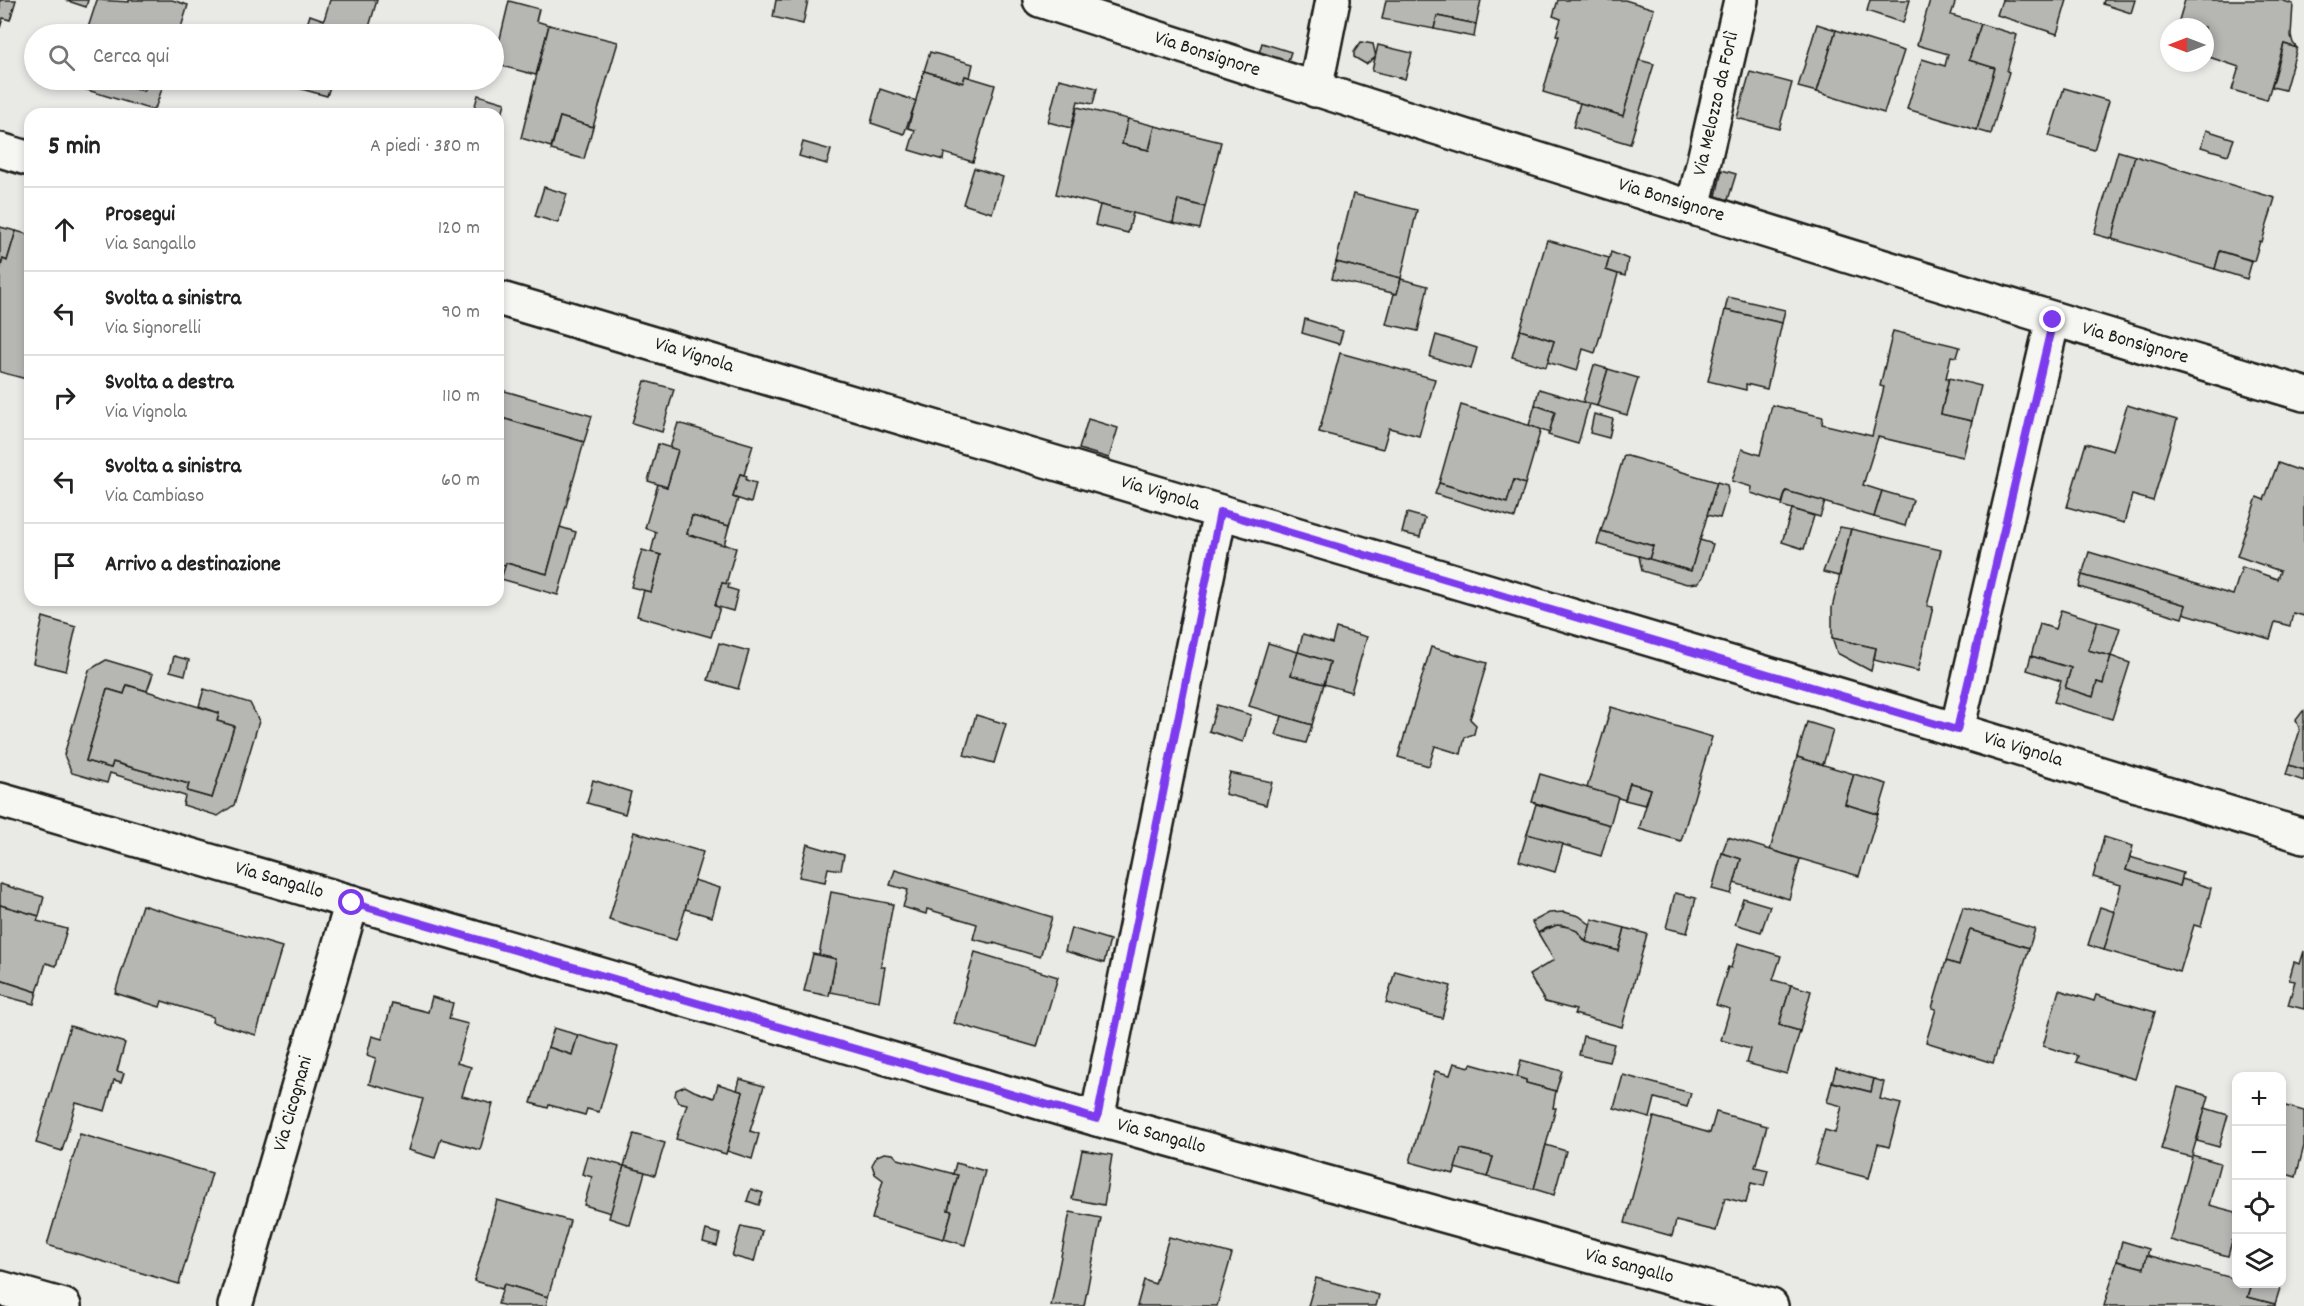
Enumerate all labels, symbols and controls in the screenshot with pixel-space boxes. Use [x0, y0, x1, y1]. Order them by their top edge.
north arrow [2160, 18, 2214, 72]
search box [24, 24, 504, 90]
street label: Via Bonsignore [1150, 25, 1264, 85]
street label: Via Melozzo da Forlì [1687, 29, 1747, 179]
icon: search [45, 41, 78, 74]
text: Cerca qui [93, 42, 169, 73]
text: 5 min [48, 129, 101, 166]
text: A piedi · 380 m [370, 133, 480, 161]
street label: Via Bonsignore [1614, 172, 1728, 231]
text: Prosegui [105, 200, 175, 231]
icon: ahead [48, 213, 81, 246]
text: 120 m [438, 215, 480, 243]
text: Via Sangallo [105, 231, 196, 259]
text: Svolta a sinistra [105, 284, 241, 315]
icon: left [48, 297, 81, 330]
text: 90 m [442, 299, 480, 327]
route end [2039, 306, 2065, 332]
text: Via Signorelli [105, 315, 201, 343]
street label: Via Bonsignore [2078, 315, 2192, 373]
street label: Via Vignola [651, 331, 738, 381]
text: Svolta a destra [105, 368, 234, 399]
icon: right [48, 381, 81, 414]
text: 110 m [442, 383, 480, 411]
text: Via Vignola [105, 399, 187, 427]
text: Svolta a sinistra [105, 452, 241, 483]
icon: left [48, 465, 81, 498]
text: 60 m [441, 467, 480, 495]
street label: Via Vignola [1117, 469, 1204, 519]
text: Via Cambiaso [105, 483, 204, 511]
icon: arrive [48, 549, 81, 582]
text: Arrivo a destinazione [105, 550, 281, 581]
street label: Via Vignola [1980, 725, 2067, 775]
street label: Via Sangallo [231, 855, 327, 907]
route start [338, 889, 364, 915]
street label: Via Cicognani [267, 1053, 321, 1155]
map controls [2232, 1072, 2286, 1288]
button: + [2232, 1072, 2286, 1126]
street label: Via Sangallo [1113, 1112, 1209, 1162]
button: − [2232, 1126, 2286, 1180]
button: locate [2232, 1180, 2286, 1234]
button: layers [2232, 1234, 2286, 1288]
street label: Via Sangallo [1581, 1242, 1677, 1292]

